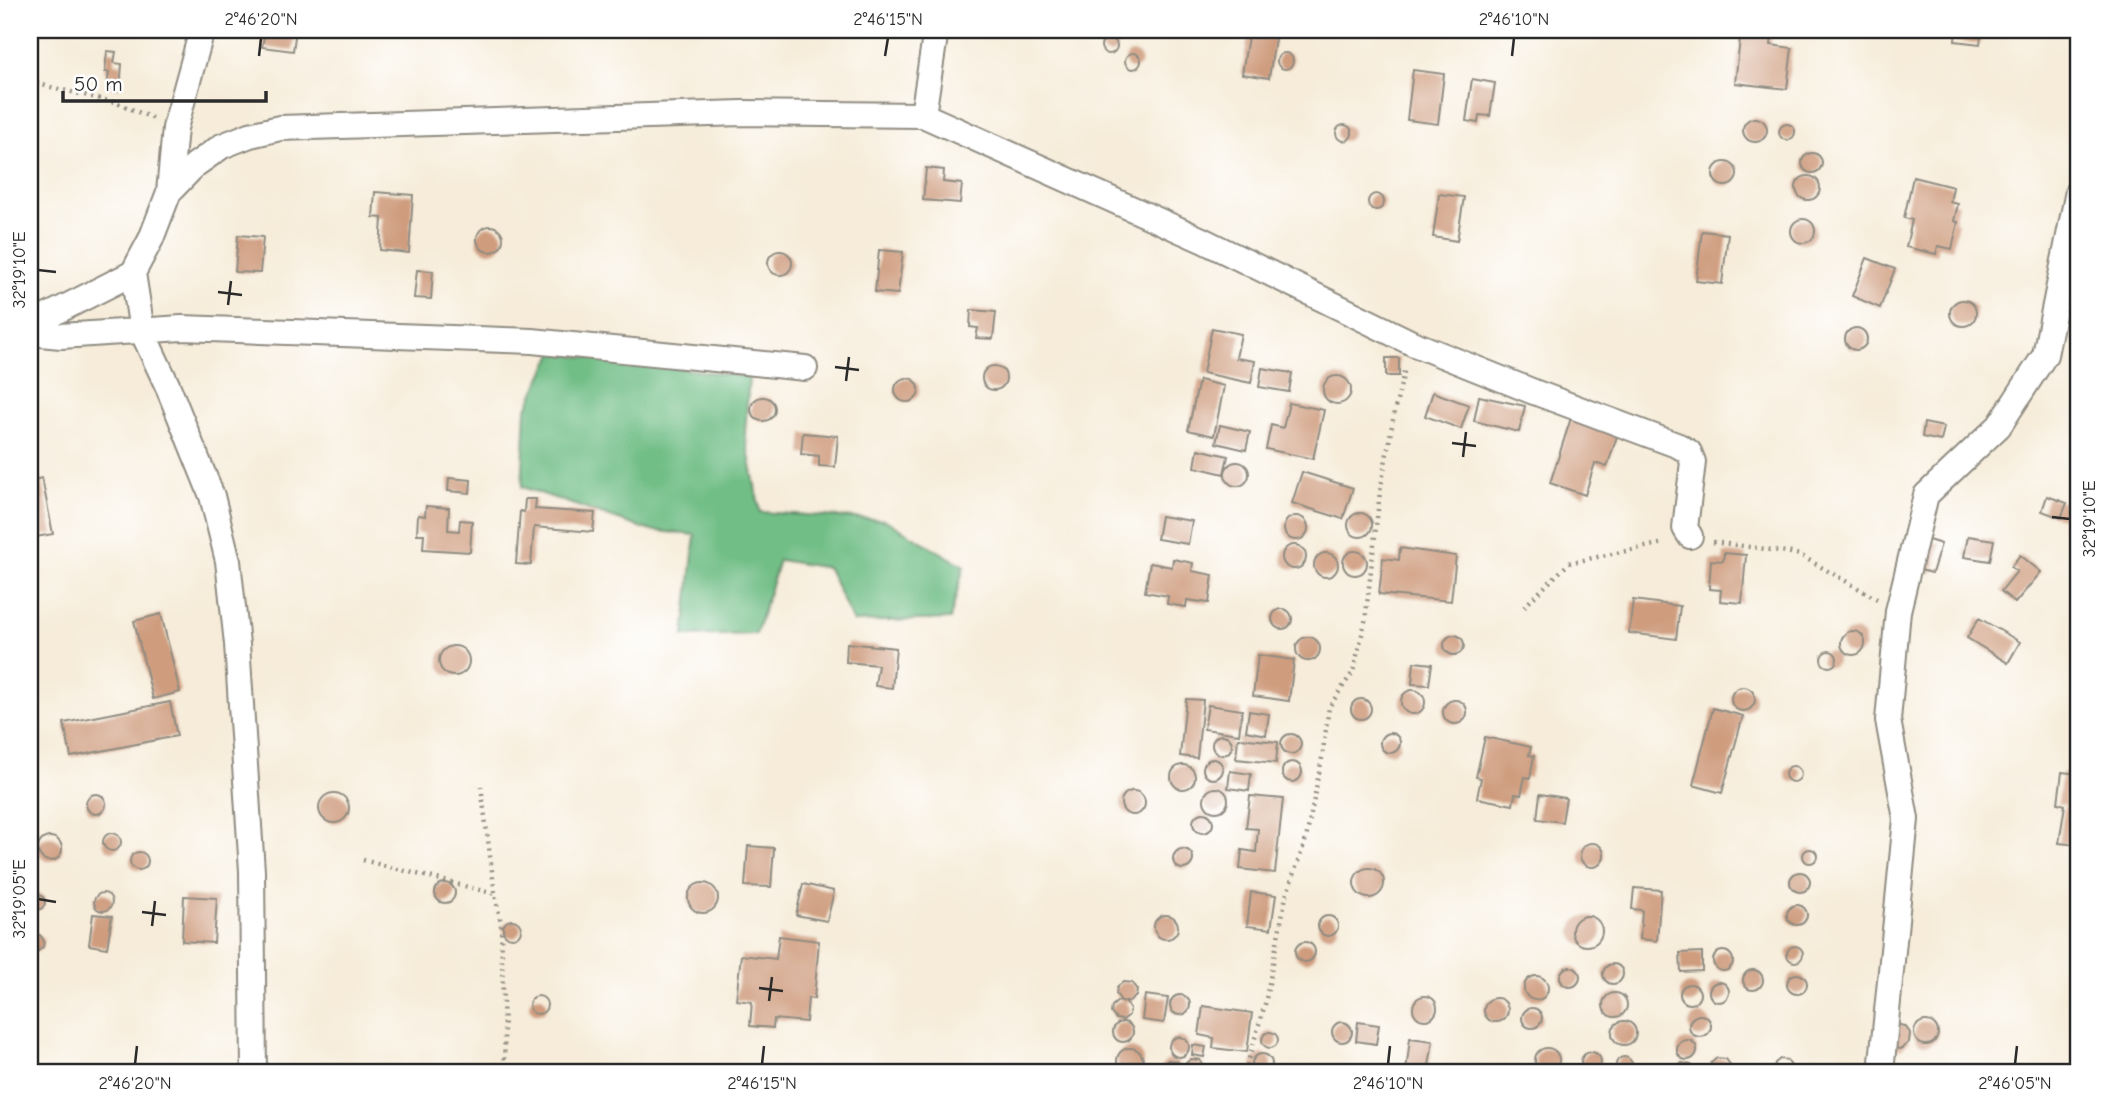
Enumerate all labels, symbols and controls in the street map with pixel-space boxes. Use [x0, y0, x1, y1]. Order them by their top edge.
text: 2°46'20"N [224, 9, 298, 30]
text: 2°46'15"N [853, 9, 923, 30]
text: 2°46'10"N [1479, 9, 1549, 30]
scale bar [63, 60, 266, 104]
text: 50 m [74, 72, 123, 96]
text: 32°19'10"E [9, 231, 30, 309]
text: 32°19'10"E [2079, 480, 2100, 558]
text: 32°19'05"E [9, 859, 30, 939]
text: 2°46'20"N [98, 1073, 172, 1094]
text: 2°46'15"N [727, 1073, 797, 1094]
text: 2°46'10"N [1353, 1073, 1423, 1094]
text: 2°46'05"N [1978, 1073, 2052, 1094]

